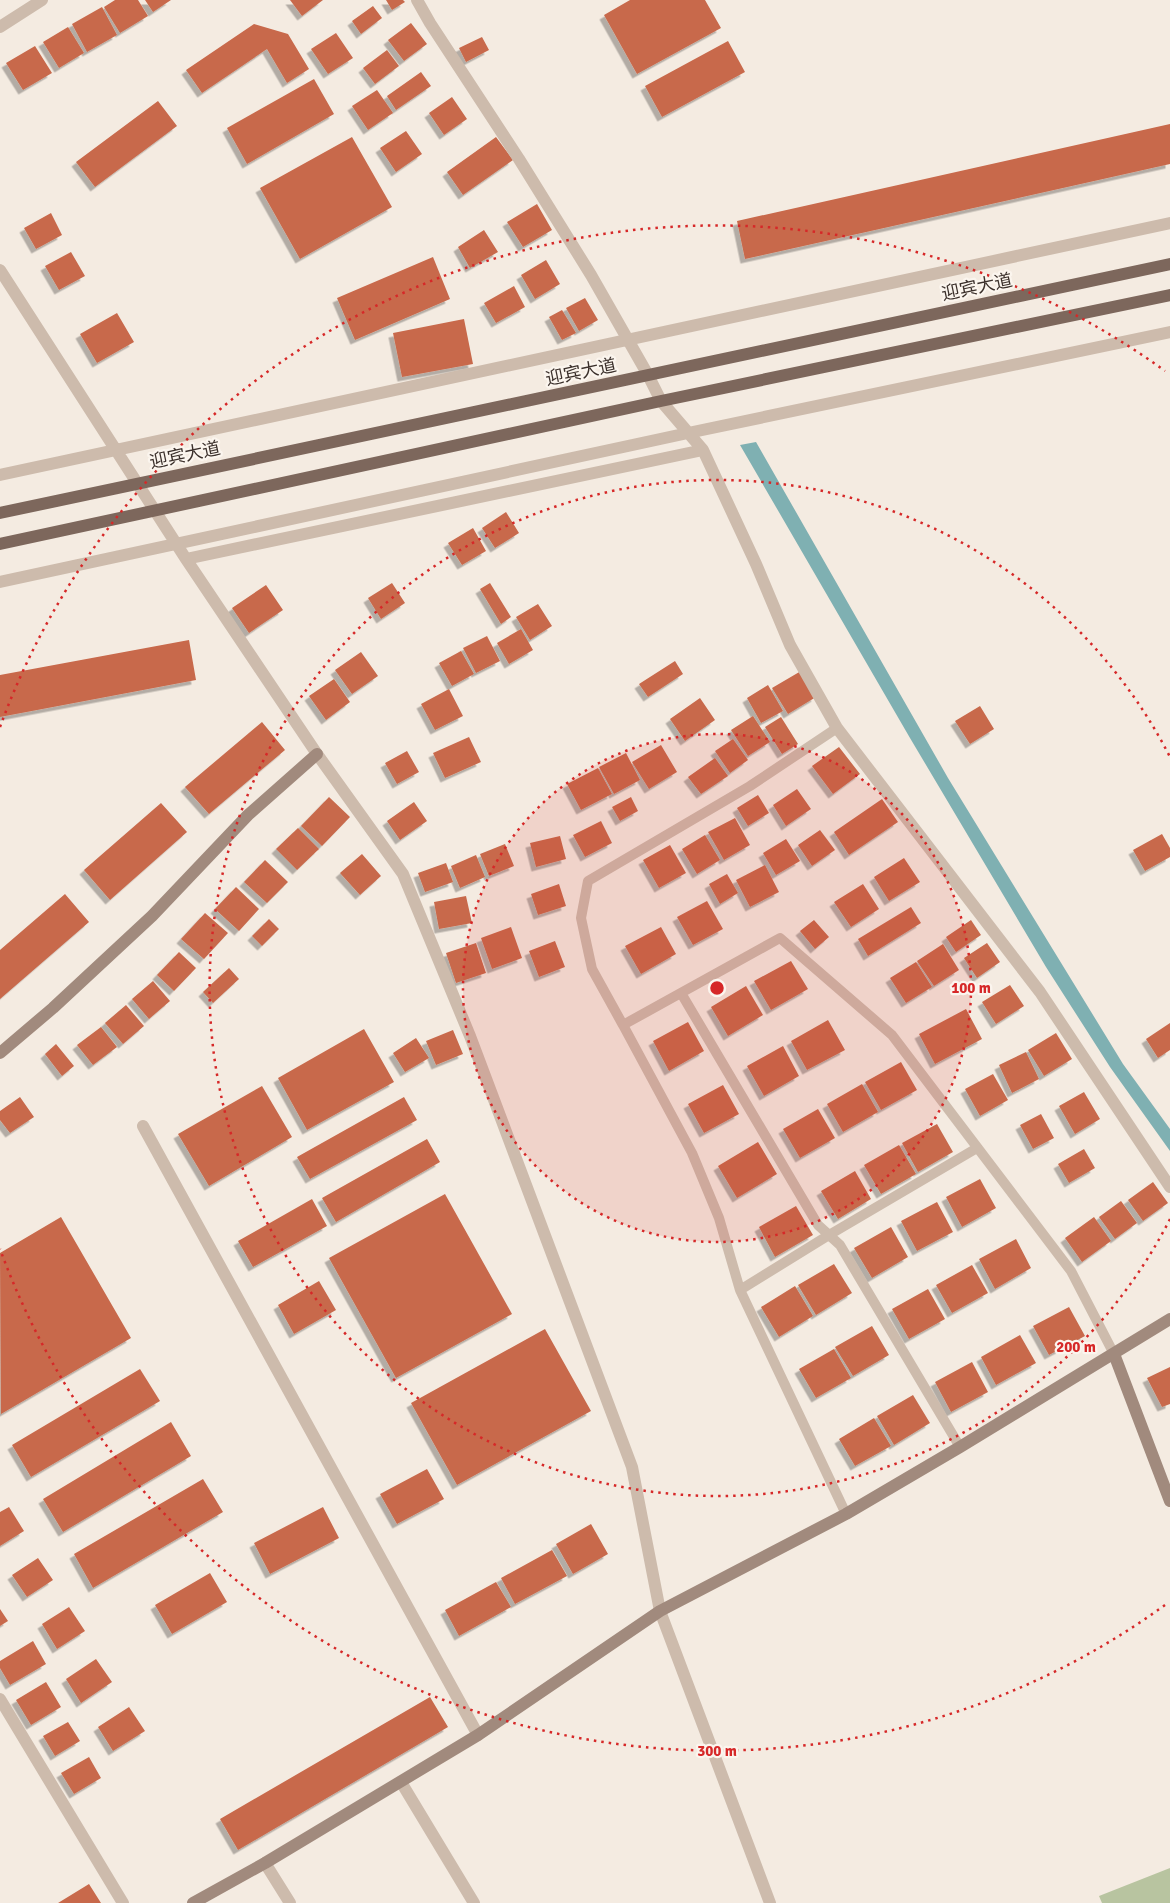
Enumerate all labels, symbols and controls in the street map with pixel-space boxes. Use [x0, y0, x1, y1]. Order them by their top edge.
street label: 迎宾大道 [939, 269, 1015, 305]
street label: 迎宾大道 [543, 354, 619, 390]
street label: 迎宾大道 [147, 437, 223, 473]
centre of rings [708, 979, 726, 997]
text: 100 m [951, 979, 991, 997]
text: 200 m [1056, 1338, 1096, 1356]
text: 300 m [697, 1742, 737, 1760]

